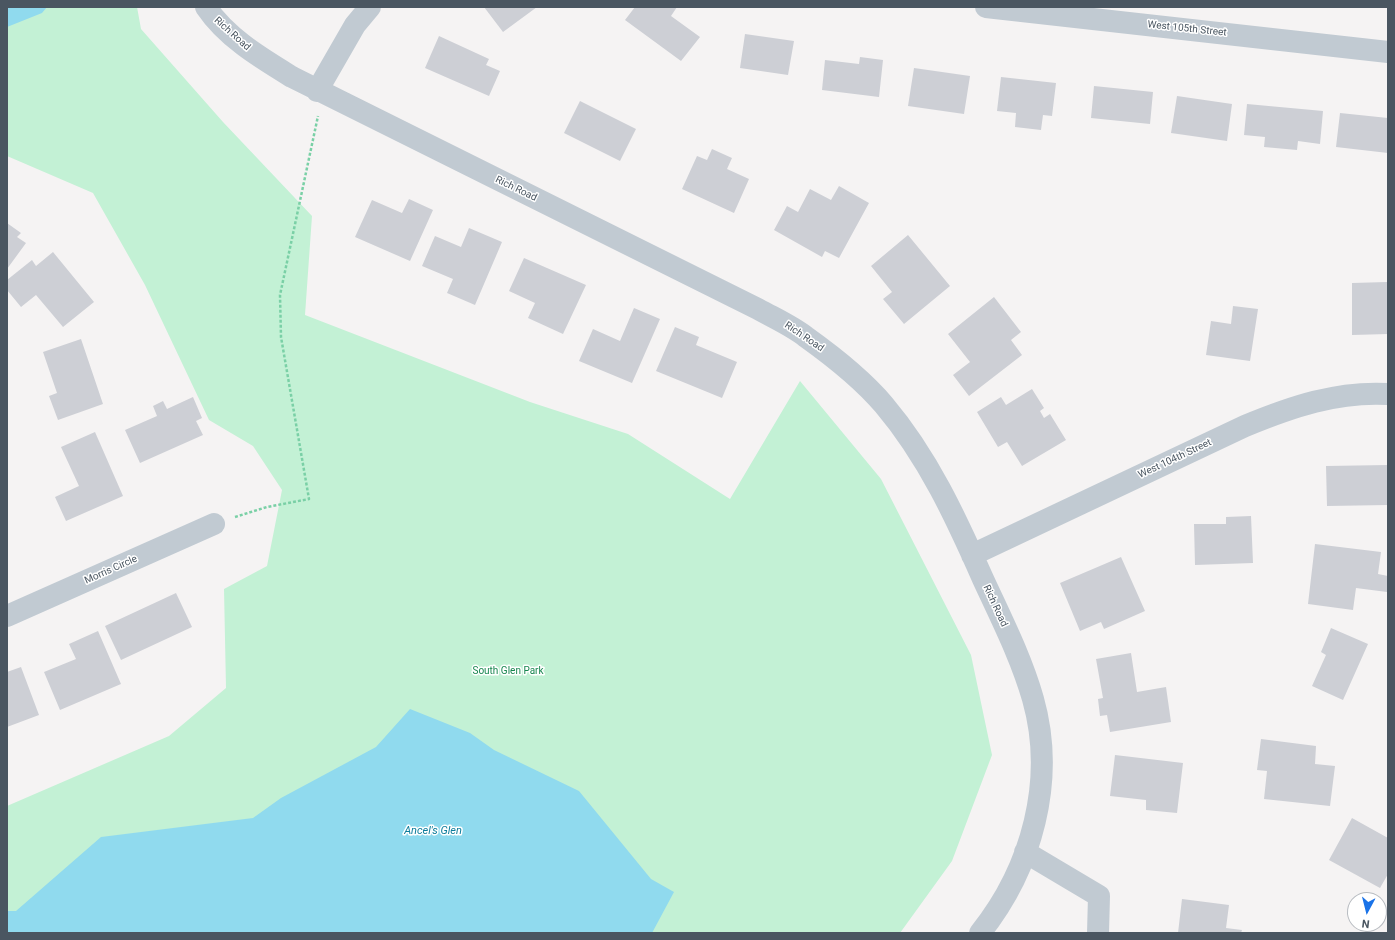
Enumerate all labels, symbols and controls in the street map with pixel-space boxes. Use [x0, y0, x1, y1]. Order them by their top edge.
street label: Rich Road [211, 15, 253, 53]
street label: West 105th Street [1147, 19, 1227, 39]
street label: Rich Road [493, 174, 539, 204]
street label: Rich Road [782, 320, 826, 354]
street label: West 104th Street [1136, 437, 1214, 481]
street label: Morris Circle [83, 553, 139, 587]
street label: Rich Road [980, 583, 1010, 629]
park label: South Glen Park [472, 665, 544, 677]
water label: Ancel's Glen [404, 824, 462, 838]
north arrow [1347, 892, 1387, 932]
text: N [1361, 916, 1370, 930]

